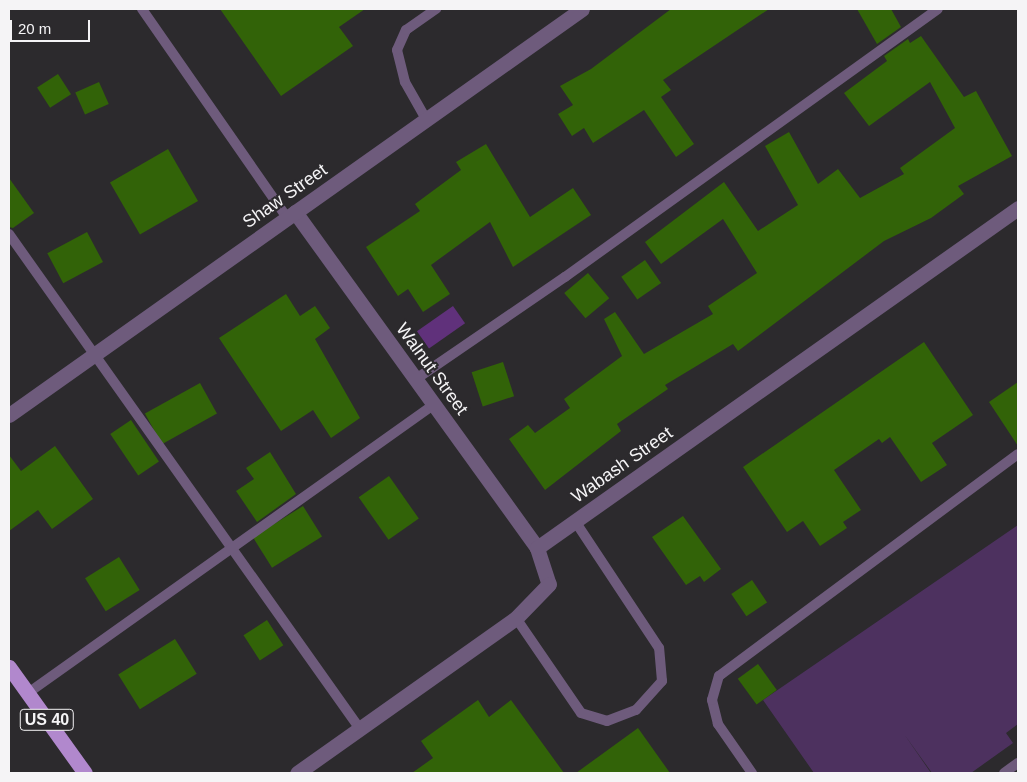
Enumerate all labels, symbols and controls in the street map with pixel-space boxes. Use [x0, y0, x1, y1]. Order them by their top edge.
scale bar [12, 10, 92, 42]
text: 20 m [18, 20, 51, 37]
street label: Shaw Street [239, 159, 331, 233]
street label: Walnut Street [391, 319, 473, 419]
street label: Wabash Street [567, 422, 677, 508]
road number: US 40 [20, 706, 74, 734]

